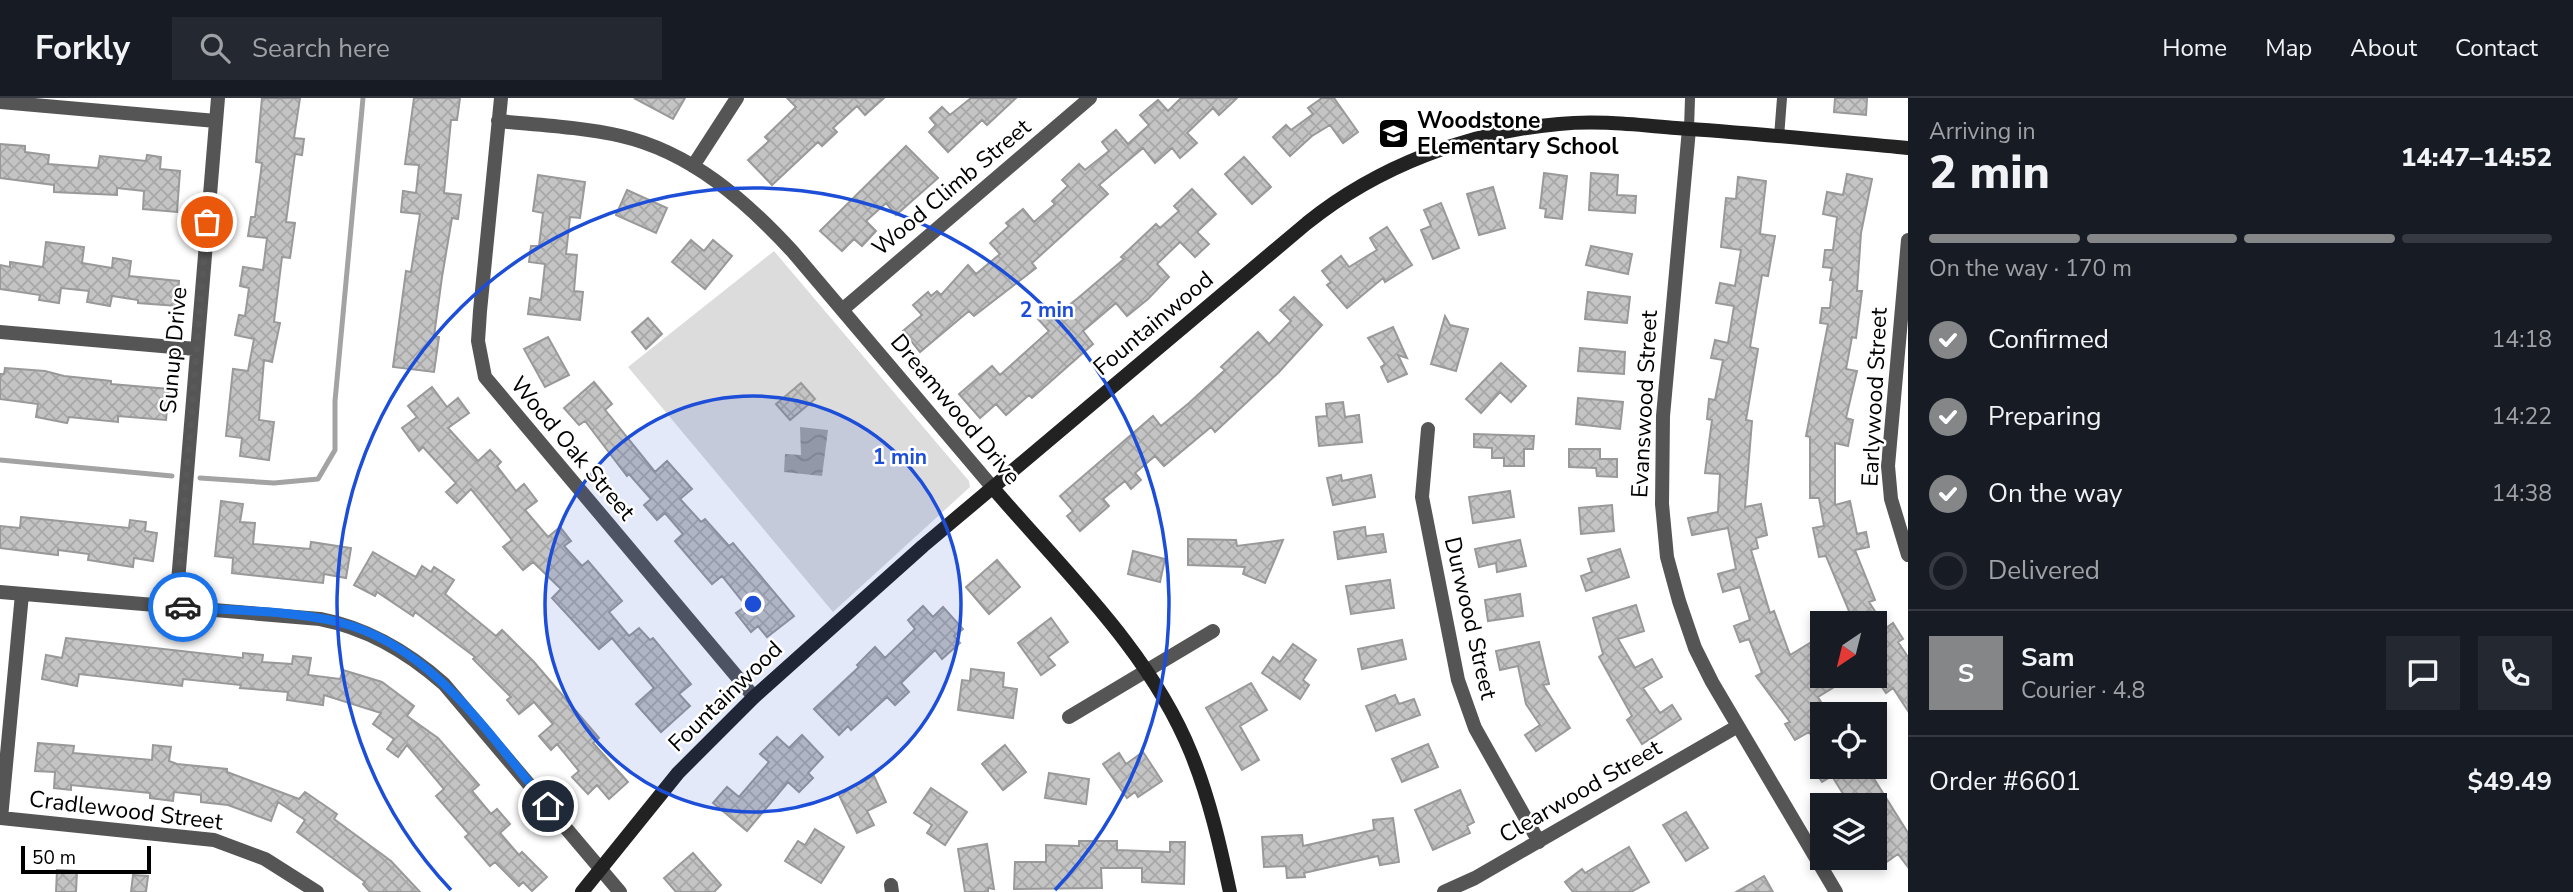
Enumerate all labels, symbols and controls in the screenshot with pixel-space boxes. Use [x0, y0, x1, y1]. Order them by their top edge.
search box [172, 17, 662, 80]
text: Forkly [35, 26, 130, 71]
icon: search [196, 29, 234, 67]
text: Search here [252, 31, 390, 66]
text: Home [2162, 32, 2227, 64]
text: Map [2265, 32, 2312, 64]
text: About [2350, 32, 2417, 64]
text: Contact [2455, 32, 2538, 64]
place label: Woodstone Elementary School [1417, 105, 1619, 162]
street label: Wood Climb Street [865, 111, 1038, 263]
school or university icon: Woodstone Elementary School [1377, 116, 1411, 150]
text: Arriving in [1929, 116, 2036, 147]
text: 14:47–14:52 [2401, 140, 2552, 175]
text: 2 min [1929, 141, 2050, 204]
pin [177, 192, 237, 252]
icon: bag [188, 203, 226, 241]
text: On the way · 170 m [1929, 253, 2132, 284]
street label: Fountainwood [1087, 264, 1220, 383]
street label: Sunup Drive [153, 285, 194, 415]
text: 2 min [1020, 296, 1074, 324]
street label: Earlywood Street [1854, 306, 1895, 487]
street label: Evanswood Street [1624, 309, 1665, 499]
icon: check [1929, 321, 1967, 359]
text: Confirmed [1988, 322, 2109, 357]
text: 14:18 [2492, 324, 2552, 355]
street label: Dreamwood Drive [883, 327, 1028, 491]
street label: Wood Oak Street [503, 370, 643, 528]
icon: check [1929, 398, 1967, 436]
text: Preparing [1988, 399, 2101, 434]
text: 14:22 [2492, 401, 2552, 432]
text: 1 min [873, 443, 927, 471]
icon: check [1929, 475, 1967, 513]
text: On the way [1988, 476, 2122, 511]
text: 14:38 [2492, 478, 2552, 509]
street label: Durwood Street [1437, 534, 1504, 703]
text: Delivered [1988, 553, 2100, 588]
courier [148, 572, 218, 642]
icon: car [164, 588, 202, 626]
centre of rings [741, 592, 765, 616]
north arrow [1810, 611, 1886, 688]
map controls [1810, 611, 1887, 870]
street label: Fountainwood [661, 634, 789, 759]
button: chat [2386, 636, 2460, 710]
button: phone [2478, 636, 2552, 710]
text: Sam [2021, 640, 2074, 675]
text: S [1958, 656, 1974, 691]
text: Courier · 4.8 [2021, 675, 2145, 706]
button: locate [1810, 702, 1887, 779]
street label: Clearwood Street [1494, 732, 1668, 850]
text: Order #6601 [1929, 764, 2081, 799]
text: $49.49 [2468, 764, 2552, 799]
pin [518, 776, 578, 836]
street label: Cradlewood Street [27, 783, 225, 838]
icon: home [529, 787, 567, 825]
button: layers [1810, 793, 1887, 870]
scale bar [21, 843, 150, 875]
text: 50 m [32, 845, 76, 871]

